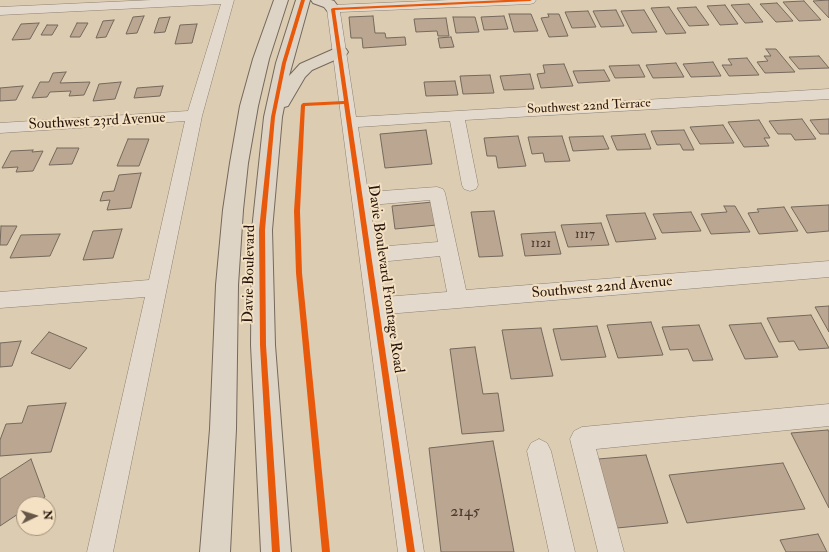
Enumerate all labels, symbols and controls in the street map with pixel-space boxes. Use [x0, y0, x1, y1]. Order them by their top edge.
street label: Southwest 22nd Terrace [527, 96, 651, 118]
street label: Southwest 23rd Avenue [28, 109, 166, 135]
street label: Davie Boulevard Frontage Road [363, 184, 407, 374]
street label: Davie Boulevard [240, 225, 260, 323]
house number: 1117 [575, 227, 595, 243]
house number: 1121 [531, 236, 551, 252]
street label: Southwest 22nd Avenue [531, 273, 673, 303]
north arrow [16, 496, 56, 536]
house number: 2145 [450, 503, 480, 523]
text: N [41, 510, 54, 521]

